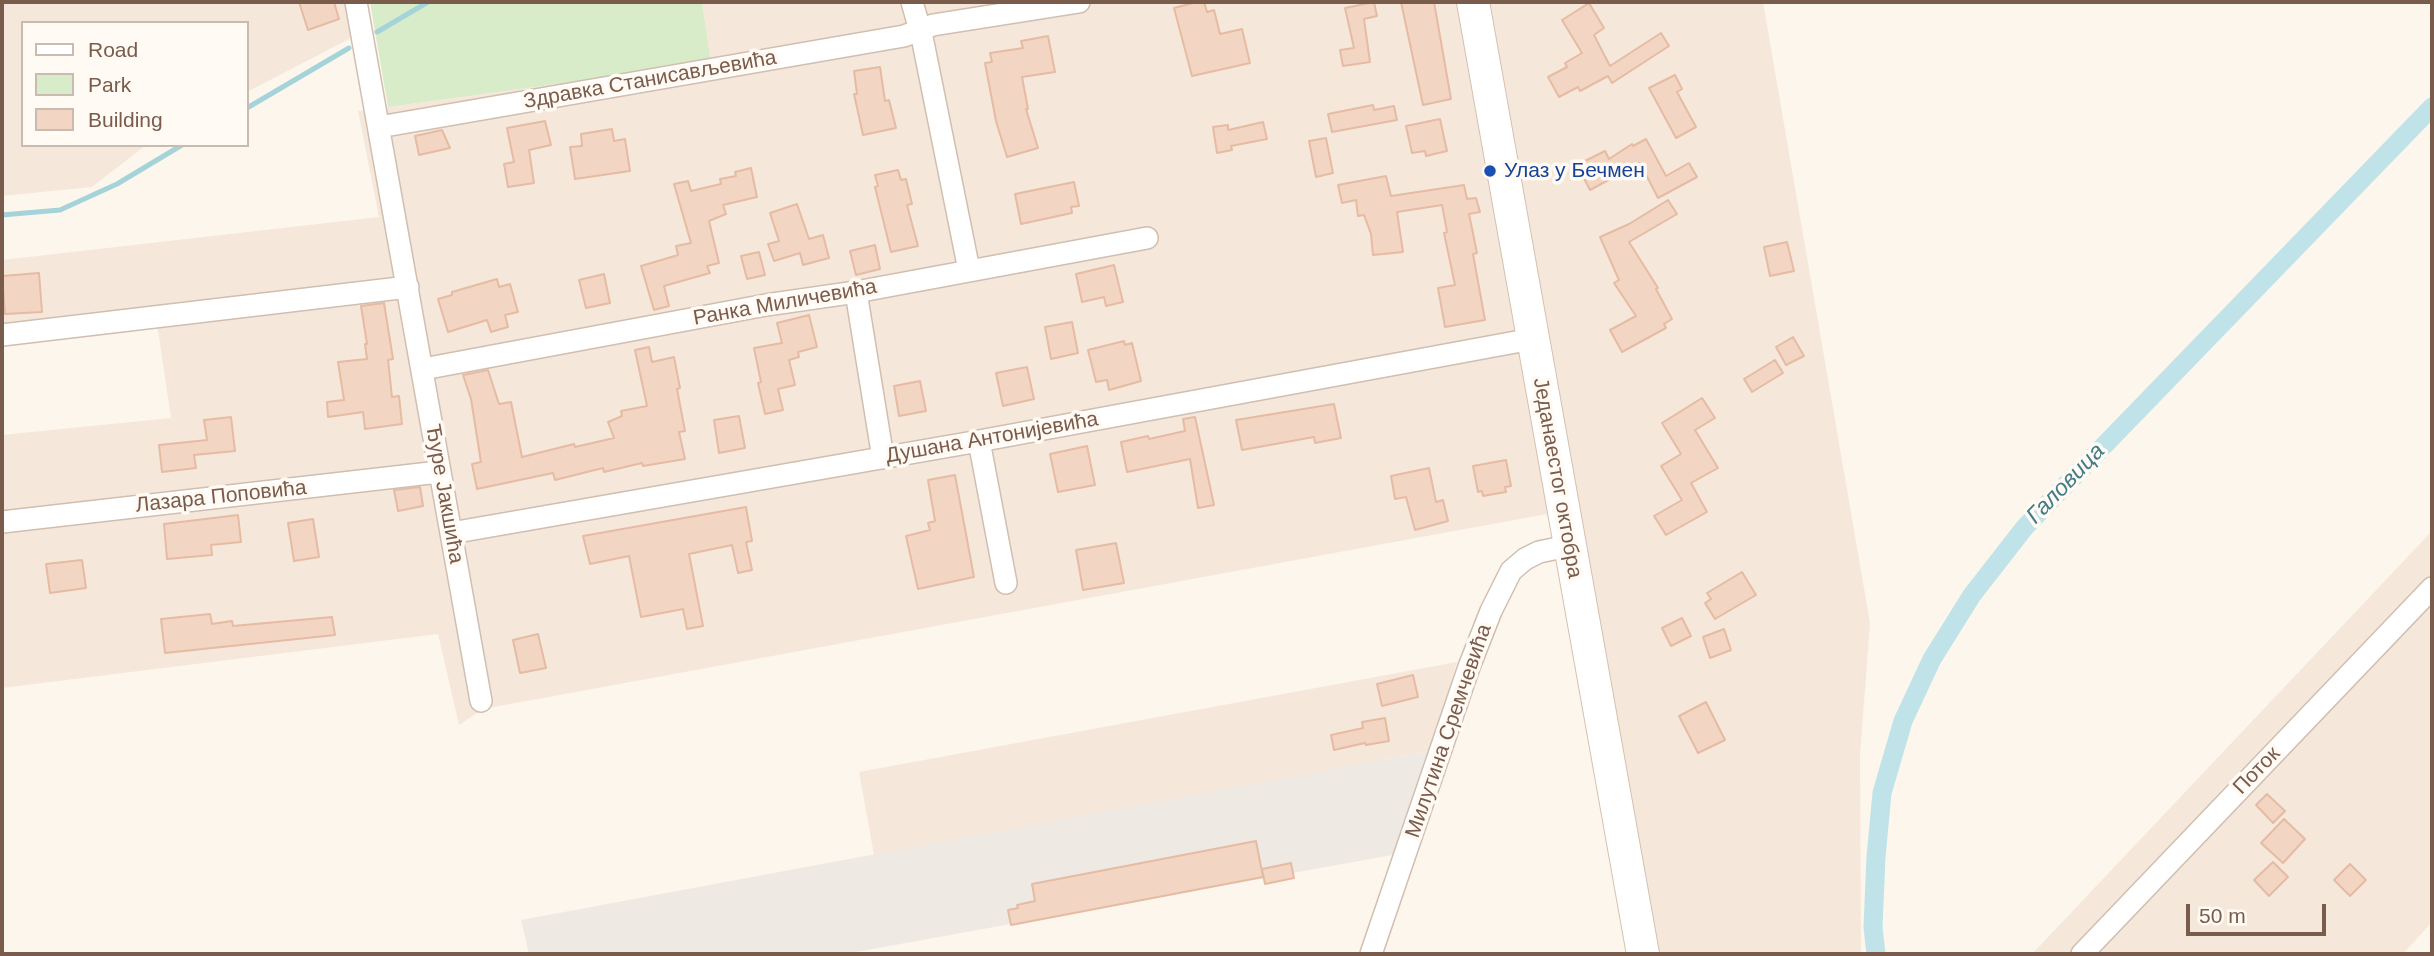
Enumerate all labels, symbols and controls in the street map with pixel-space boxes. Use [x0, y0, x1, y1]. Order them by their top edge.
legend [21, 21, 248, 147]
text: Road [88, 38, 138, 61]
street label: Здравка Станисављевића [522, 45, 778, 115]
text: Park [88, 73, 131, 96]
text: Building [88, 108, 163, 131]
place label: Улаз у Бечмен [1504, 158, 1645, 184]
marker: Улаз у Бечмен [1482, 163, 1498, 179]
street label: Ранка Миличевића [691, 274, 879, 332]
street label: Једанаестог октобра [1527, 376, 1587, 580]
street label: Душана Антонијевића [884, 407, 1100, 469]
street label: Ђуре Јакшића [419, 422, 469, 566]
water label: Галовица [2021, 438, 2111, 530]
street label: Лазара Поповића [134, 475, 308, 519]
street label: Милутина Сремчевића [1401, 621, 1497, 841]
street label: Поток [2228, 742, 2286, 800]
scale bar [2189, 890, 2329, 934]
text: 50 m [2199, 904, 2246, 927]

